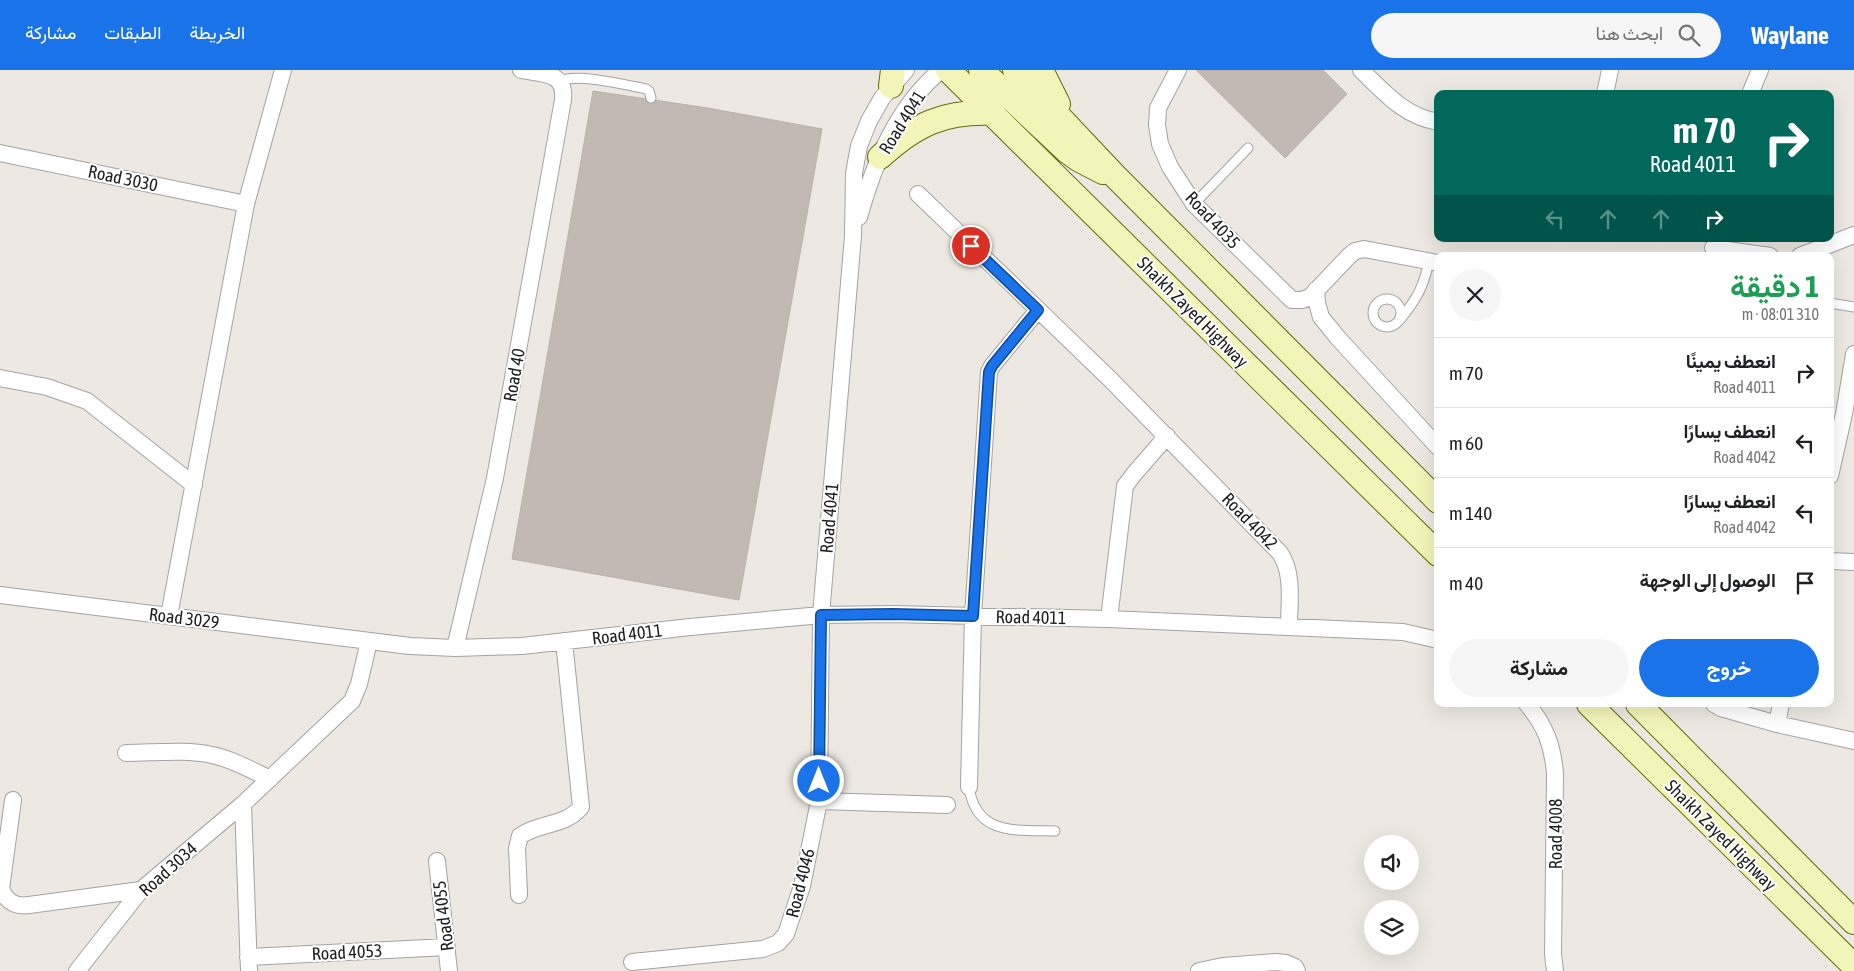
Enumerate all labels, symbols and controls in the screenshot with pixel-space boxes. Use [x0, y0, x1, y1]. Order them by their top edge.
search box [1371, 13, 1721, 58]
icon: search [1675, 21, 1703, 49]
text: مشاركة [25, 22, 76, 43]
text: الطبقات [104, 22, 161, 43]
text: الخريطة [189, 22, 245, 43]
text: ابحث هنا [1595, 22, 1663, 44]
text: Waylane [1751, 22, 1829, 49]
street label: Road 4041 [874, 86, 930, 158]
text: 70 m [1673, 110, 1736, 150]
icon: right [1754, 110, 1819, 175]
text: Road 4011 [1650, 151, 1736, 177]
street label: Road 3030 [86, 160, 160, 196]
street label: Road 4035 [1181, 187, 1245, 253]
icon: left [1541, 205, 1569, 233]
icon: ahead [1594, 205, 1622, 233]
icon: ahead [1647, 205, 1675, 233]
icon: right [1700, 205, 1728, 233]
pin [950, 225, 992, 267]
icon: arrive [957, 232, 985, 260]
street label: Shaikh Zayed Highway [1133, 252, 1253, 372]
button: close [1449, 269, 1501, 321]
text: 1 دقيقة [1730, 269, 1819, 303]
text: 310 m · 08:01 [1742, 305, 1819, 323]
street label: Road 40 [499, 347, 529, 403]
text: انعطف يمينًا [1686, 350, 1776, 372]
icon: right [1791, 359, 1819, 387]
text: 70 m [1449, 362, 1483, 384]
text: Road 4011 [1713, 378, 1776, 396]
text: انعطف يسارًا [1683, 420, 1776, 442]
icon: left [1791, 429, 1819, 457]
text: 60 m [1449, 432, 1483, 454]
text: Road 4042 [1713, 448, 1776, 466]
street label: Road 4041 [815, 482, 843, 554]
street label: Road 4042 [1218, 488, 1282, 554]
text: انعطف يسارًا [1683, 490, 1776, 512]
icon: left [1791, 499, 1819, 527]
text: 140 m [1449, 502, 1492, 524]
text: Road 4042 [1713, 518, 1776, 536]
text: الوصول إلى الوجهة [1639, 569, 1776, 591]
icon: arrive [1791, 569, 1819, 597]
text: 40 m [1449, 572, 1483, 594]
street label: Road 3029 [148, 603, 220, 633]
street label: Road 4011 [995, 606, 1067, 628]
street label: Road 4011 [591, 619, 663, 649]
button: مشاركة [1449, 639, 1629, 697]
button: خروج [1639, 639, 1819, 697]
position arrow [792, 754, 844, 806]
street label: Shaikh Zayed Highway [1661, 775, 1781, 895]
street label: Road 4008 [1545, 799, 1566, 869]
map controls [1364, 835, 1419, 955]
button: sound [1364, 835, 1419, 890]
street label: Road 3034 [135, 838, 201, 900]
street label: Road 4046 [781, 846, 819, 920]
street label: Road 4055 [428, 880, 458, 952]
button: layers [1364, 900, 1419, 955]
street label: Road 4053 [311, 940, 383, 964]

